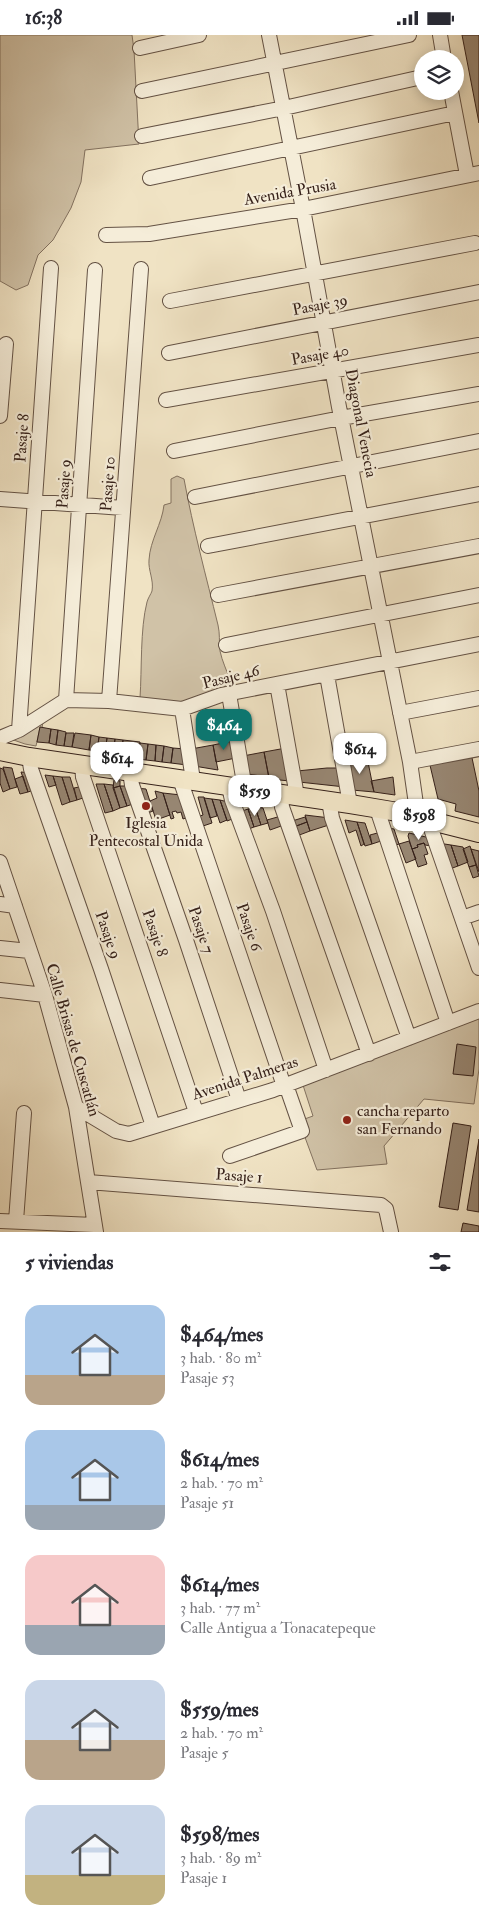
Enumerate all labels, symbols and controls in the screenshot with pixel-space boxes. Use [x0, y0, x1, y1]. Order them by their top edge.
text: 16:38 [25, 6, 62, 30]
map controls [414, 50, 464, 100]
button: layers [414, 50, 464, 100]
street label: Avenida Prusia [241, 174, 338, 210]
street label: Pasaje 39 [291, 290, 349, 320]
street label: Pasaje 40 [290, 340, 350, 370]
street label: Diagonal Venecia [341, 367, 381, 480]
street label: Pasaje 8 [10, 412, 34, 463]
street label: Pasaje 10 [96, 456, 120, 512]
street label: Pasaje 9 [52, 459, 76, 509]
street label: Pasaje 46 [200, 660, 262, 694]
pin: $464 [194, 709, 254, 751]
text: $464 [207, 715, 241, 735]
pin: $614 [330, 733, 390, 775]
text: $614 [344, 739, 376, 759]
pin: $614 [87, 741, 147, 784]
text: $614 [101, 748, 133, 768]
pin: $559 [225, 775, 285, 817]
text: $559 [239, 781, 271, 801]
pin: $598 [389, 799, 449, 841]
marker: Iglesia Pentecostal Unida [140, 800, 152, 812]
text: $598 [403, 805, 435, 825]
place label: Iglesia Pentecostal Unida [89, 813, 204, 851]
street label: Pasaje 6 [231, 900, 267, 955]
street label: Pasaje 7 [184, 904, 219, 957]
street label: Pasaje 8 [138, 907, 173, 960]
street label: Pasaje 9 [90, 908, 126, 962]
street label: Calle Brisas de Cuscatlán [42, 961, 104, 1119]
street label: Avenida Palmeras [189, 1051, 300, 1105]
place label: cancha reparto san Fernando [357, 1101, 449, 1139]
marker: cancha reparto san Fernando [341, 1114, 353, 1126]
street label: Pasaje 1 [215, 1164, 263, 1188]
icon: filters [426, 1248, 454, 1276]
text: 5 viviendas [25, 1249, 113, 1276]
text: $464/mes [180, 1321, 263, 1348]
icon: home [65, 1325, 125, 1385]
text: 3 hab. · 80 m² [180, 1348, 261, 1368]
text: Pasaje 53 [180, 1368, 235, 1388]
text: $614/mes [180, 1446, 259, 1473]
icon: home [65, 1450, 125, 1510]
text: 2 hab. · 70 m² [180, 1473, 263, 1493]
text: Pasaje 51 [180, 1493, 234, 1513]
text: $614/mes [180, 1571, 259, 1598]
icon: home [65, 1575, 125, 1635]
text: 3 hab. · 77 m² [180, 1598, 260, 1618]
text: Calle Antigua a Tonacatepeque [180, 1618, 376, 1638]
text: $559/mes [180, 1696, 259, 1723]
icon: home [65, 1700, 125, 1760]
text: 2 hab. · 70 m² [180, 1723, 263, 1743]
text: Pasaje 5 [180, 1743, 228, 1763]
text: $598/mes [180, 1821, 259, 1848]
icon: home [65, 1825, 125, 1885]
text: 3 hab. · 89 m² [180, 1848, 261, 1868]
text: Pasaje 1 [180, 1868, 227, 1888]

